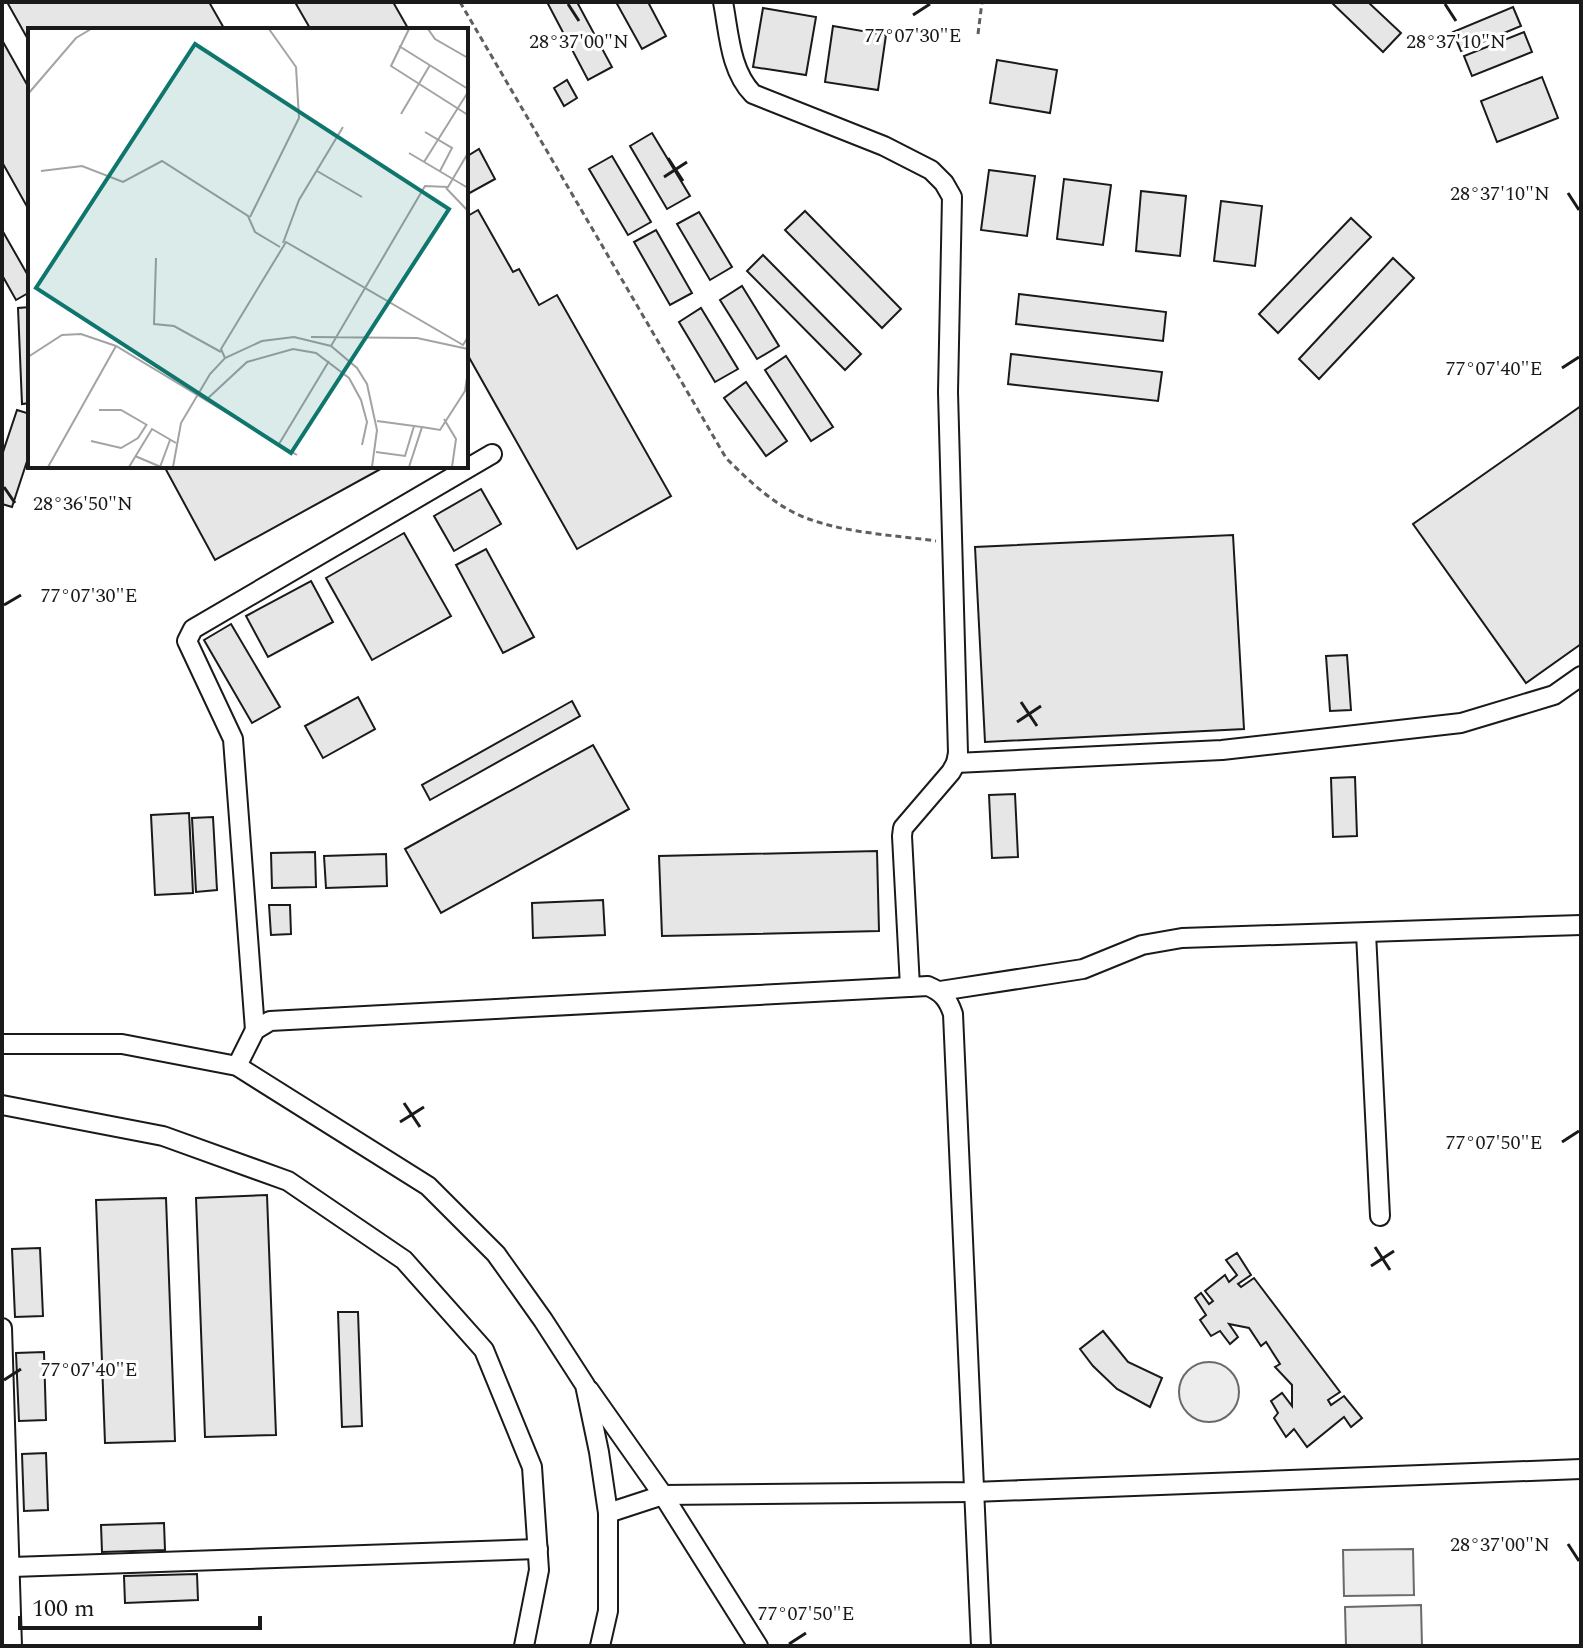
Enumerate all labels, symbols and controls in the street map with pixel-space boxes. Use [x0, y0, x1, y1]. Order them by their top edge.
text: 77°07'30"E [864, 21, 962, 51]
text: 28°37'00"N [529, 27, 629, 57]
text: 28°37'10"N [1406, 27, 1506, 57]
inset map [28, 28, 468, 468]
text: 28°37'10"N [1450, 179, 1550, 209]
text: 77°07'40"E [1445, 354, 1543, 384]
text: 28°36'50"N [33, 489, 133, 519]
text: 77°07'30"E [40, 581, 138, 611]
text: 77°07'50"E [1445, 1128, 1543, 1158]
text: 77°07'40"E [40, 1355, 138, 1385]
text: 28°37'00"N [1450, 1530, 1550, 1560]
scale bar [20, 1580, 260, 1630]
text: 100 m [32, 1591, 95, 1627]
text: 77°07'50"E [757, 1599, 855, 1629]

